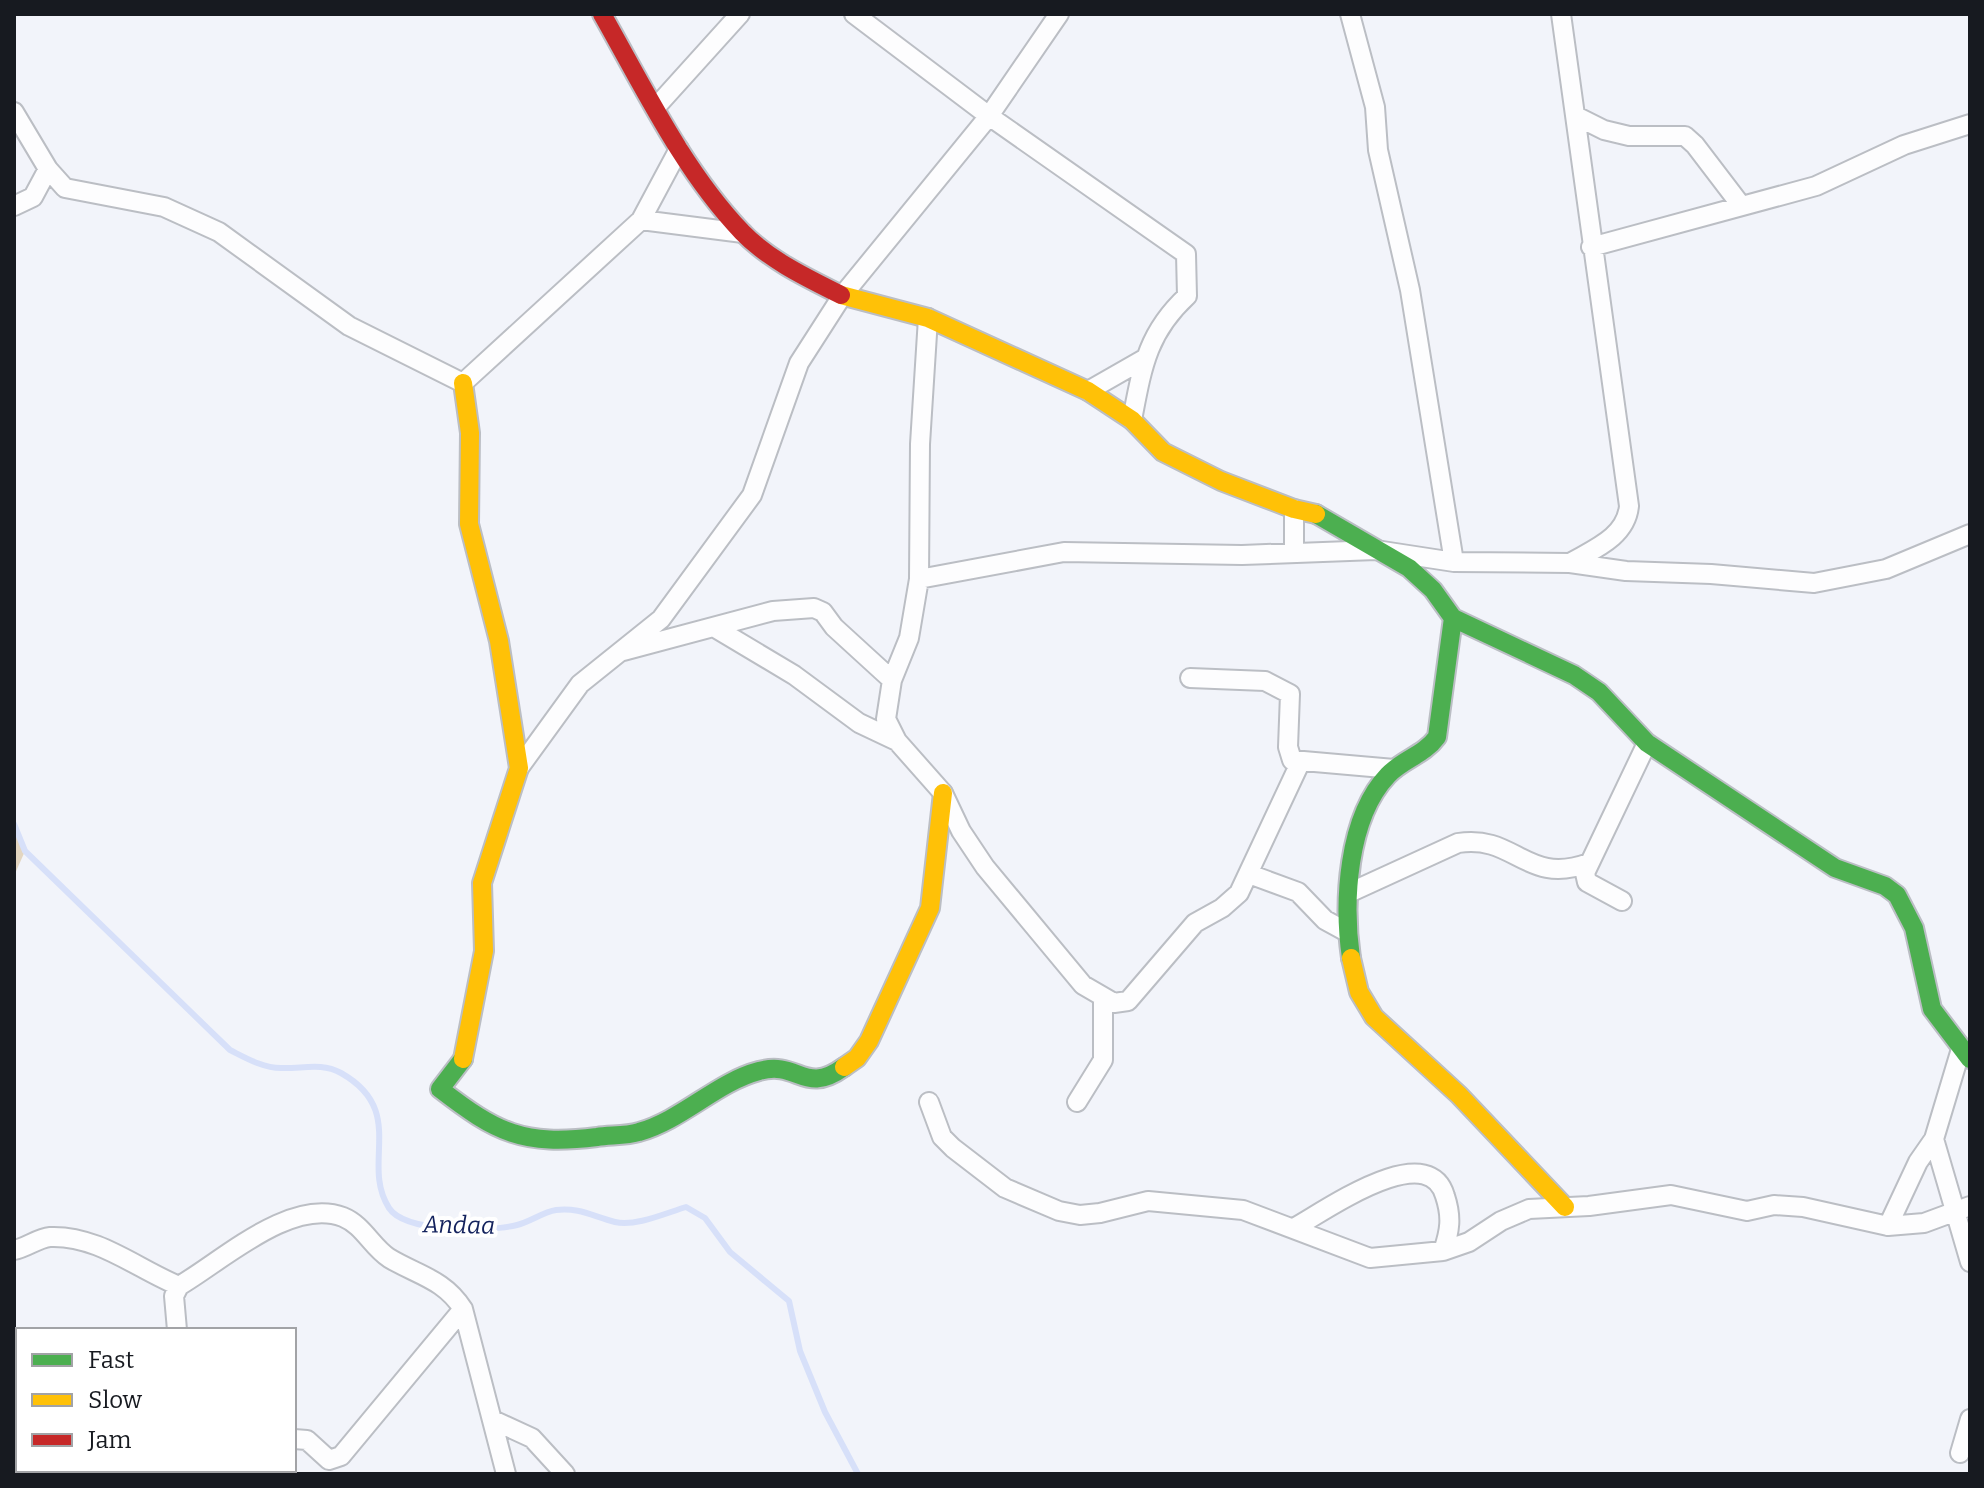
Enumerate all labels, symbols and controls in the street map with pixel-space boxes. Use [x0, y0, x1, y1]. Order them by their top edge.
water label: Andaa [422, 1210, 495, 1240]
legend [16, 1328, 296, 1472]
text: Fast [88, 1346, 134, 1374]
text: Slow [88, 1386, 143, 1414]
text: Jam [87, 1426, 132, 1454]

